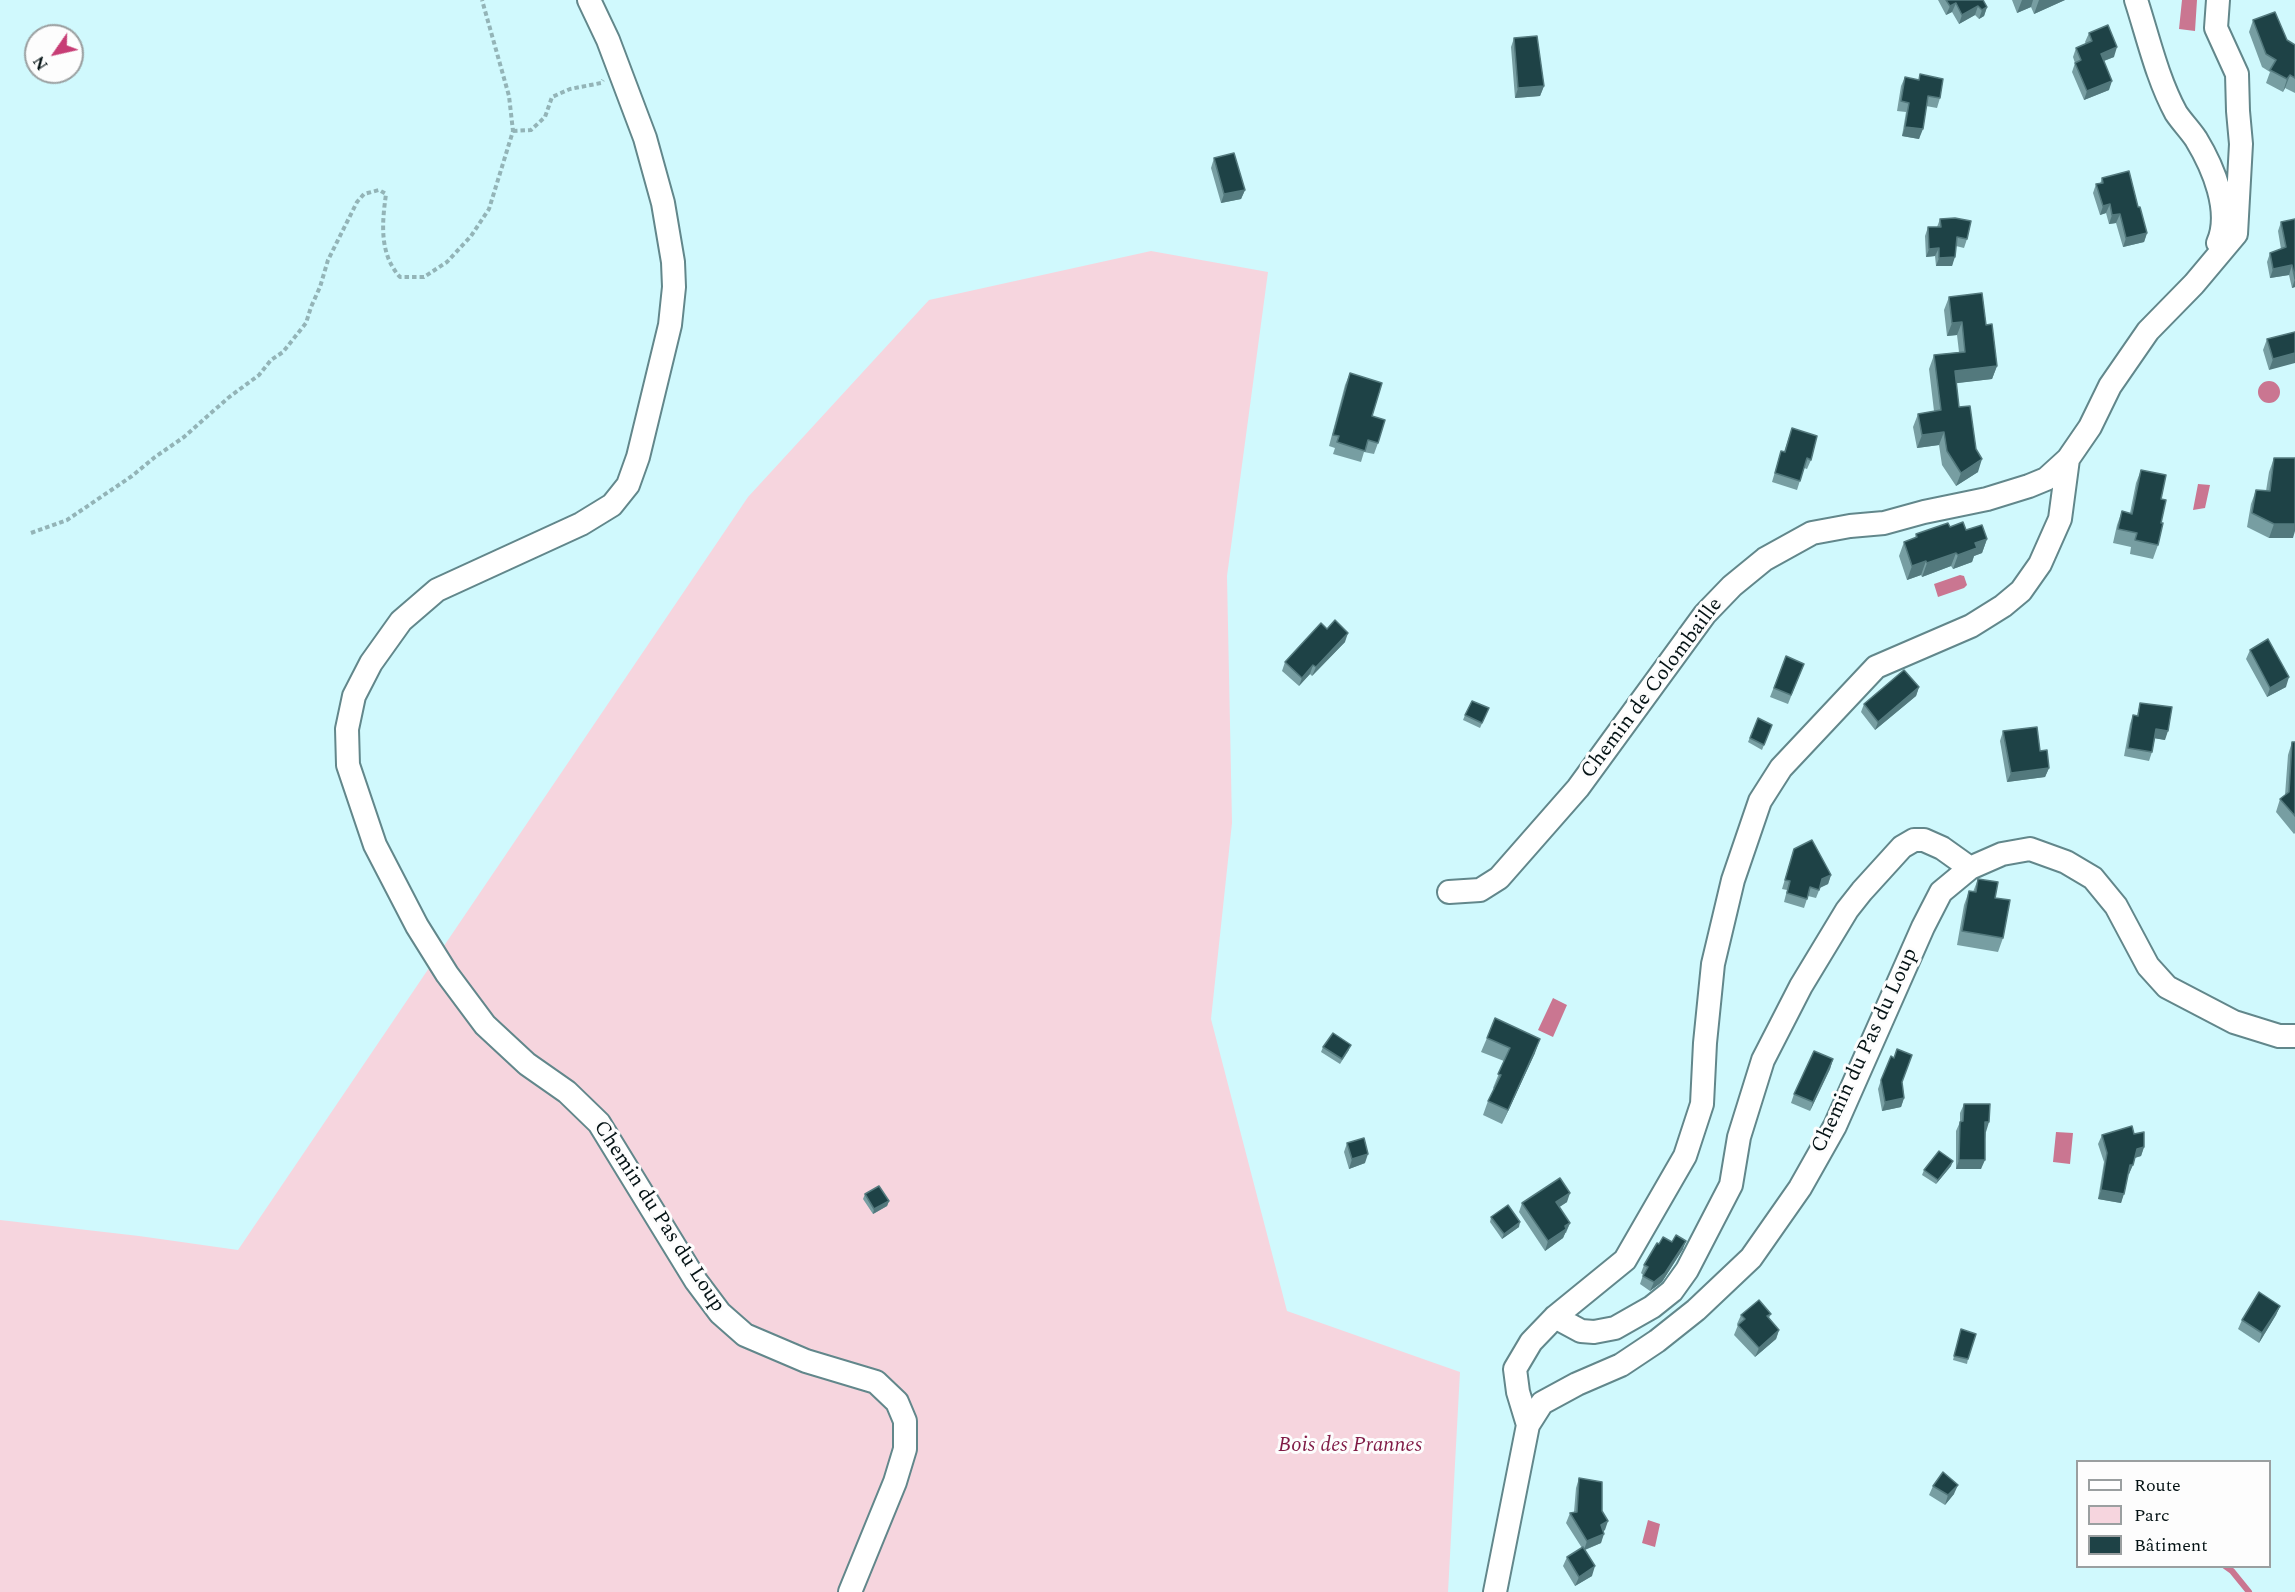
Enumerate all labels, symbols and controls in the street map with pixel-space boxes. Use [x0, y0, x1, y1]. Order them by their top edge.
north arrow [24, 24, 84, 84]
text: N [27, 51, 54, 75]
street label: Chemin de Colombaille [1577, 594, 1729, 784]
street label: Chemin du Pas du Loup [1807, 945, 1925, 1157]
street label: Chemin du Pas du Loup [587, 1117, 729, 1317]
park label: Bois des Prannes [1278, 1434, 1422, 1460]
legend [2076, 1460, 2271, 1568]
text: Route [2134, 1472, 2181, 1499]
text: Parc [2134, 1502, 2170, 1529]
text: Bâtiment [2134, 1532, 2208, 1559]

